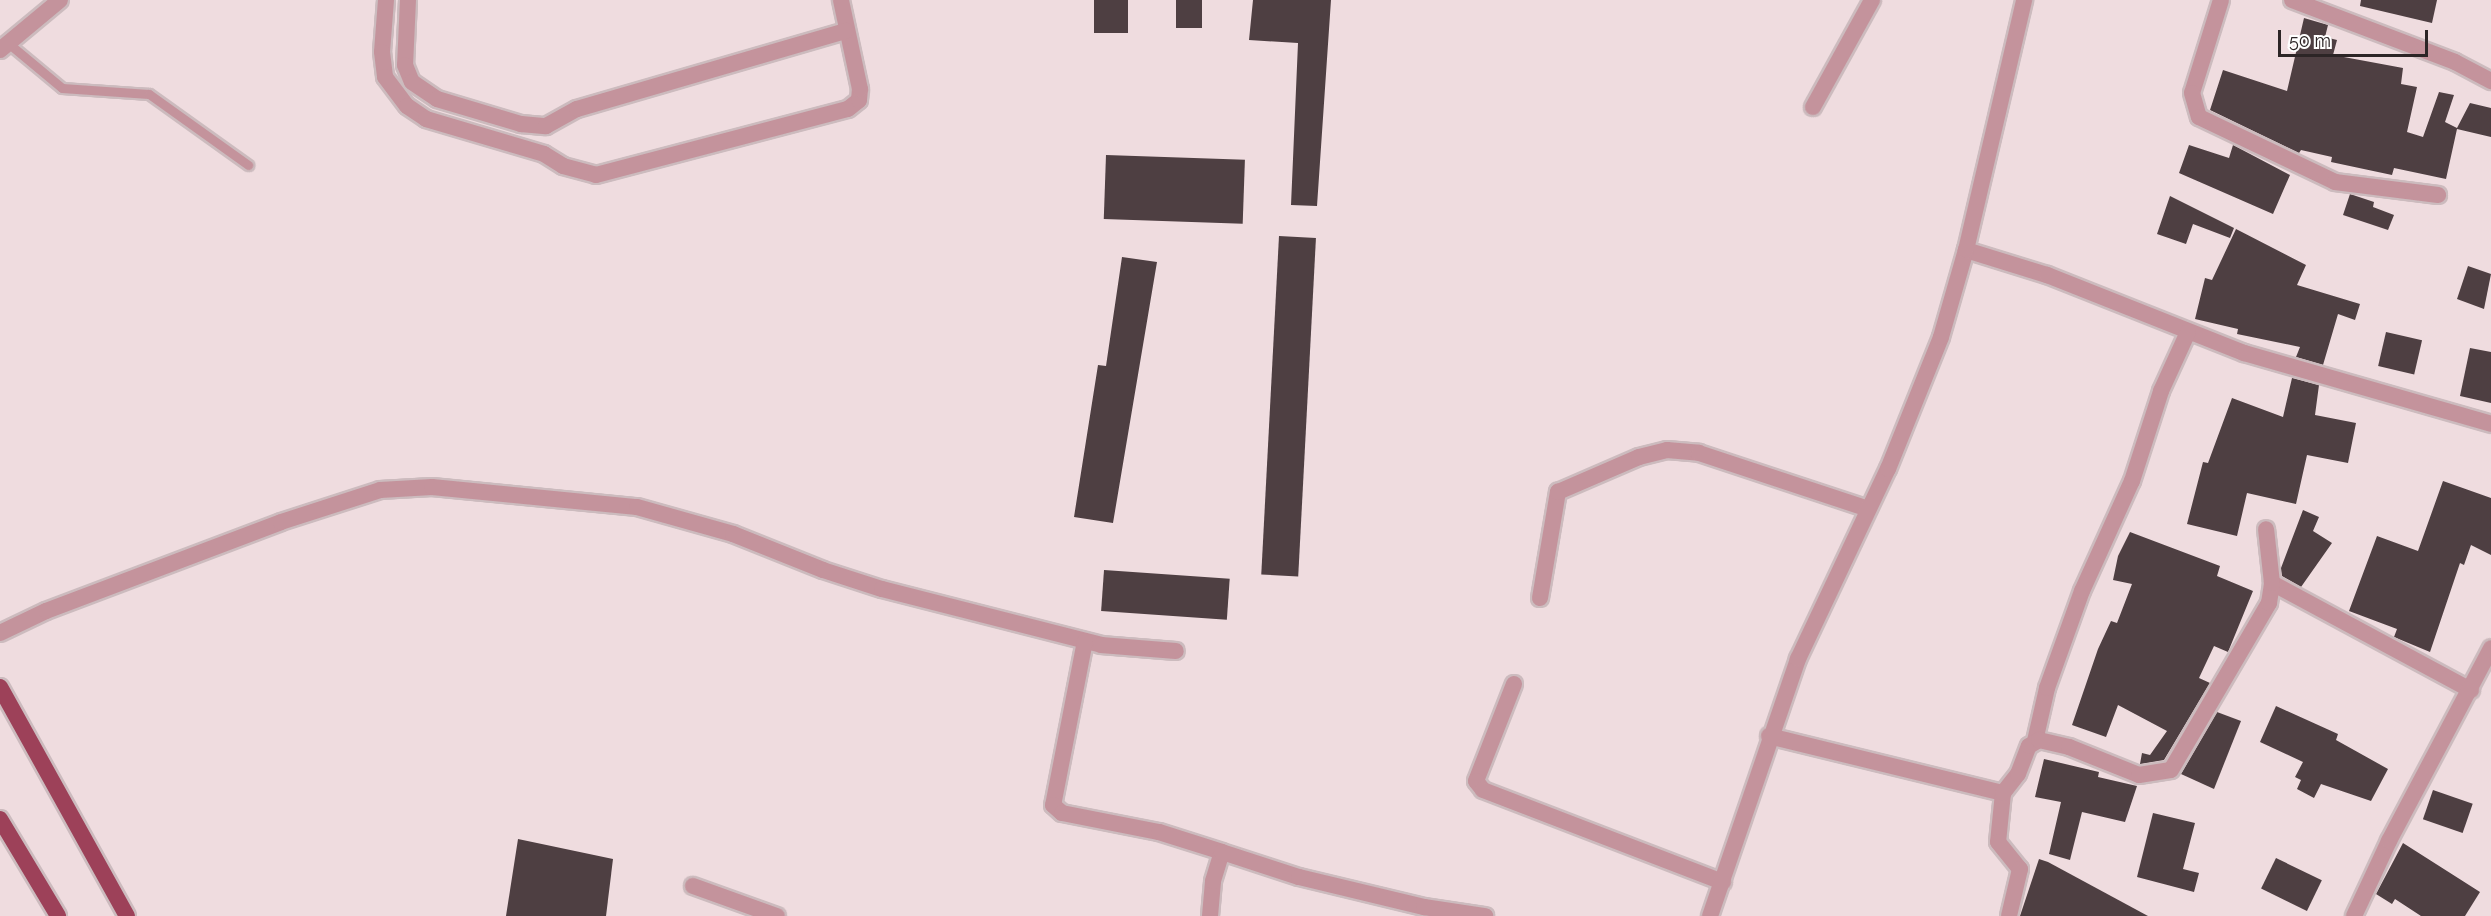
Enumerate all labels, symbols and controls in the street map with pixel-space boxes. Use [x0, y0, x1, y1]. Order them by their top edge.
scale bar [2281, 18, 2431, 56]
text: 50 m [2289, 30, 2331, 51]

